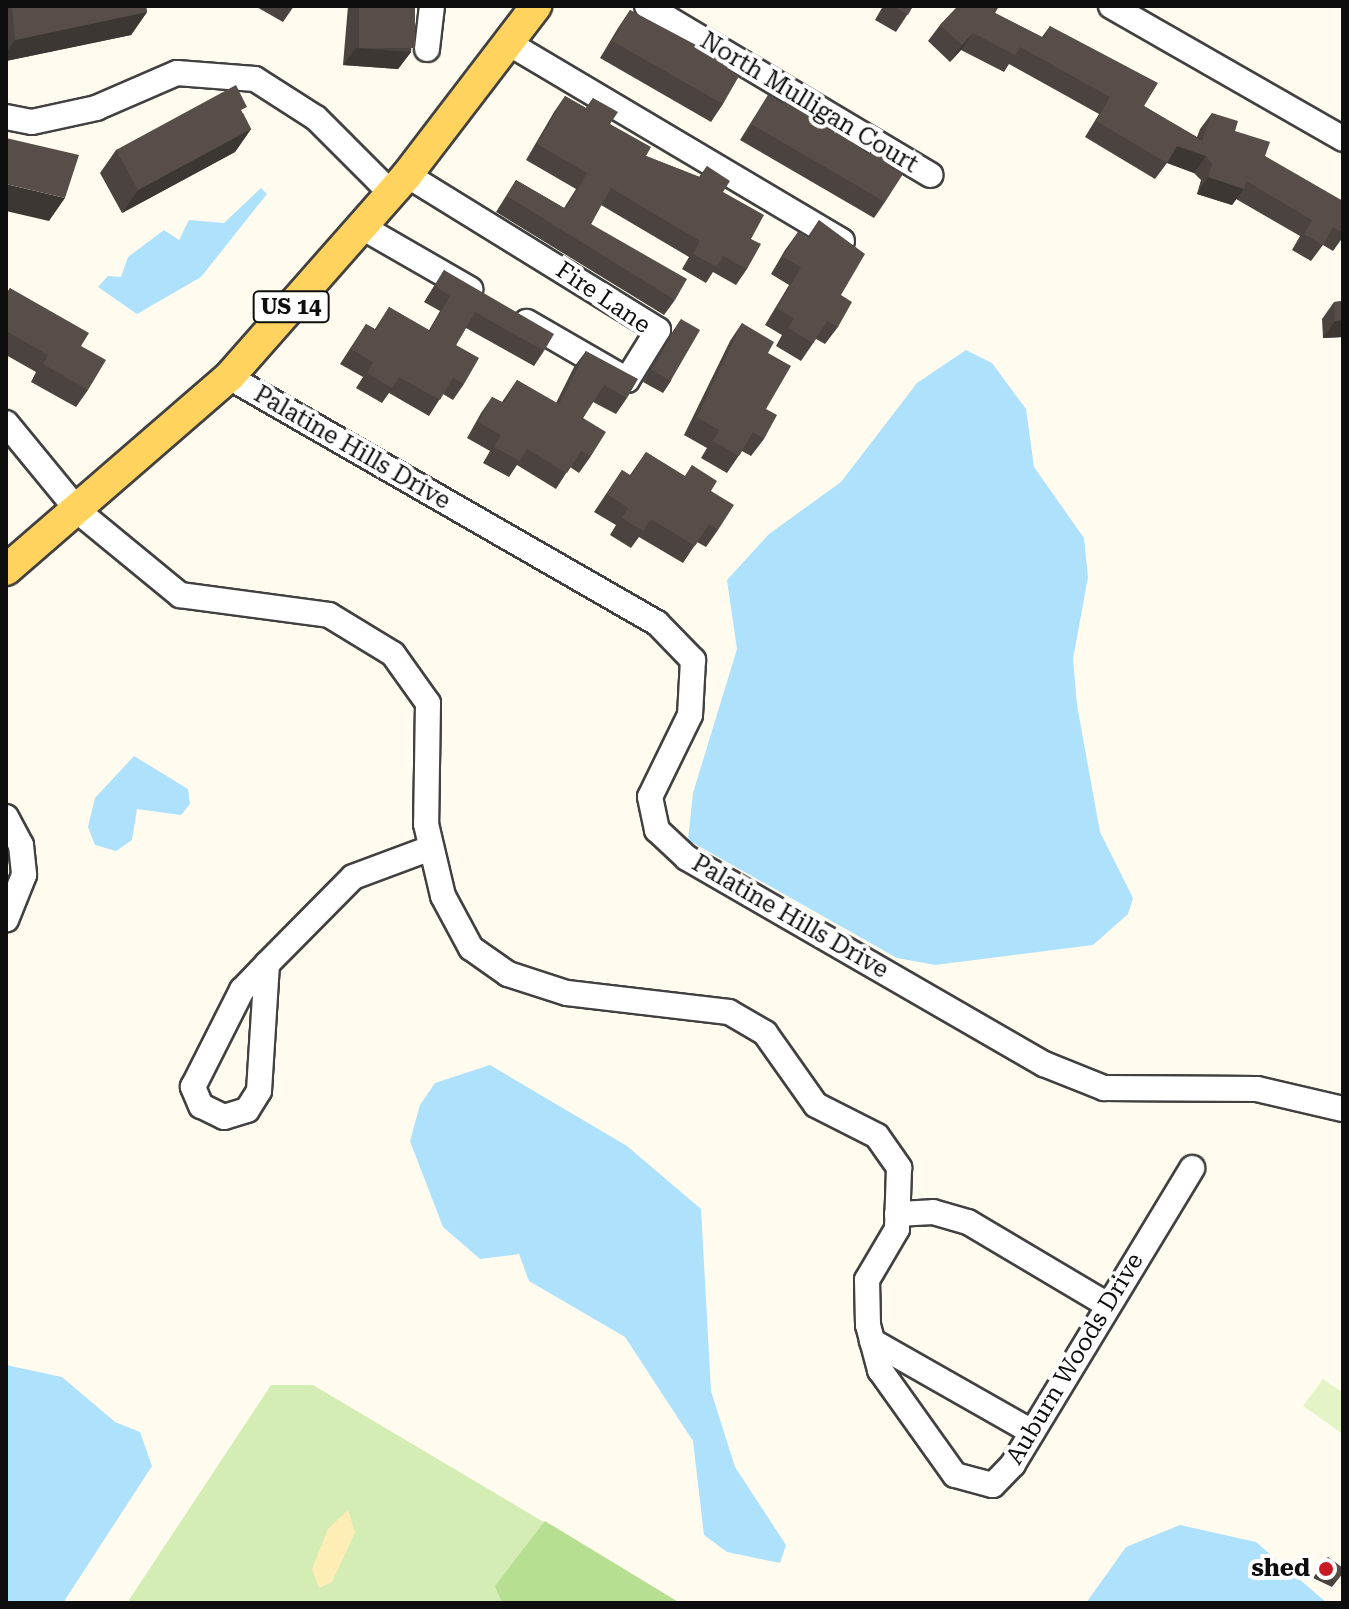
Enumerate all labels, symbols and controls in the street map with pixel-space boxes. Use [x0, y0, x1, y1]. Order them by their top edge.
street label: North Mulligan Court [695, 27, 923, 179]
street label: Fire Lane [550, 256, 656, 340]
road number: US 14 [251, 289, 331, 325]
street label: Palatine Hills Drive [249, 380, 455, 516]
street label: Palatine Hills Drive [687, 849, 893, 985]
street label: Auburn Woods Drive [1000, 1248, 1150, 1470]
place label: shed [1251, 1555, 1310, 1583]
marker: shed [1317, 1560, 1335, 1578]

